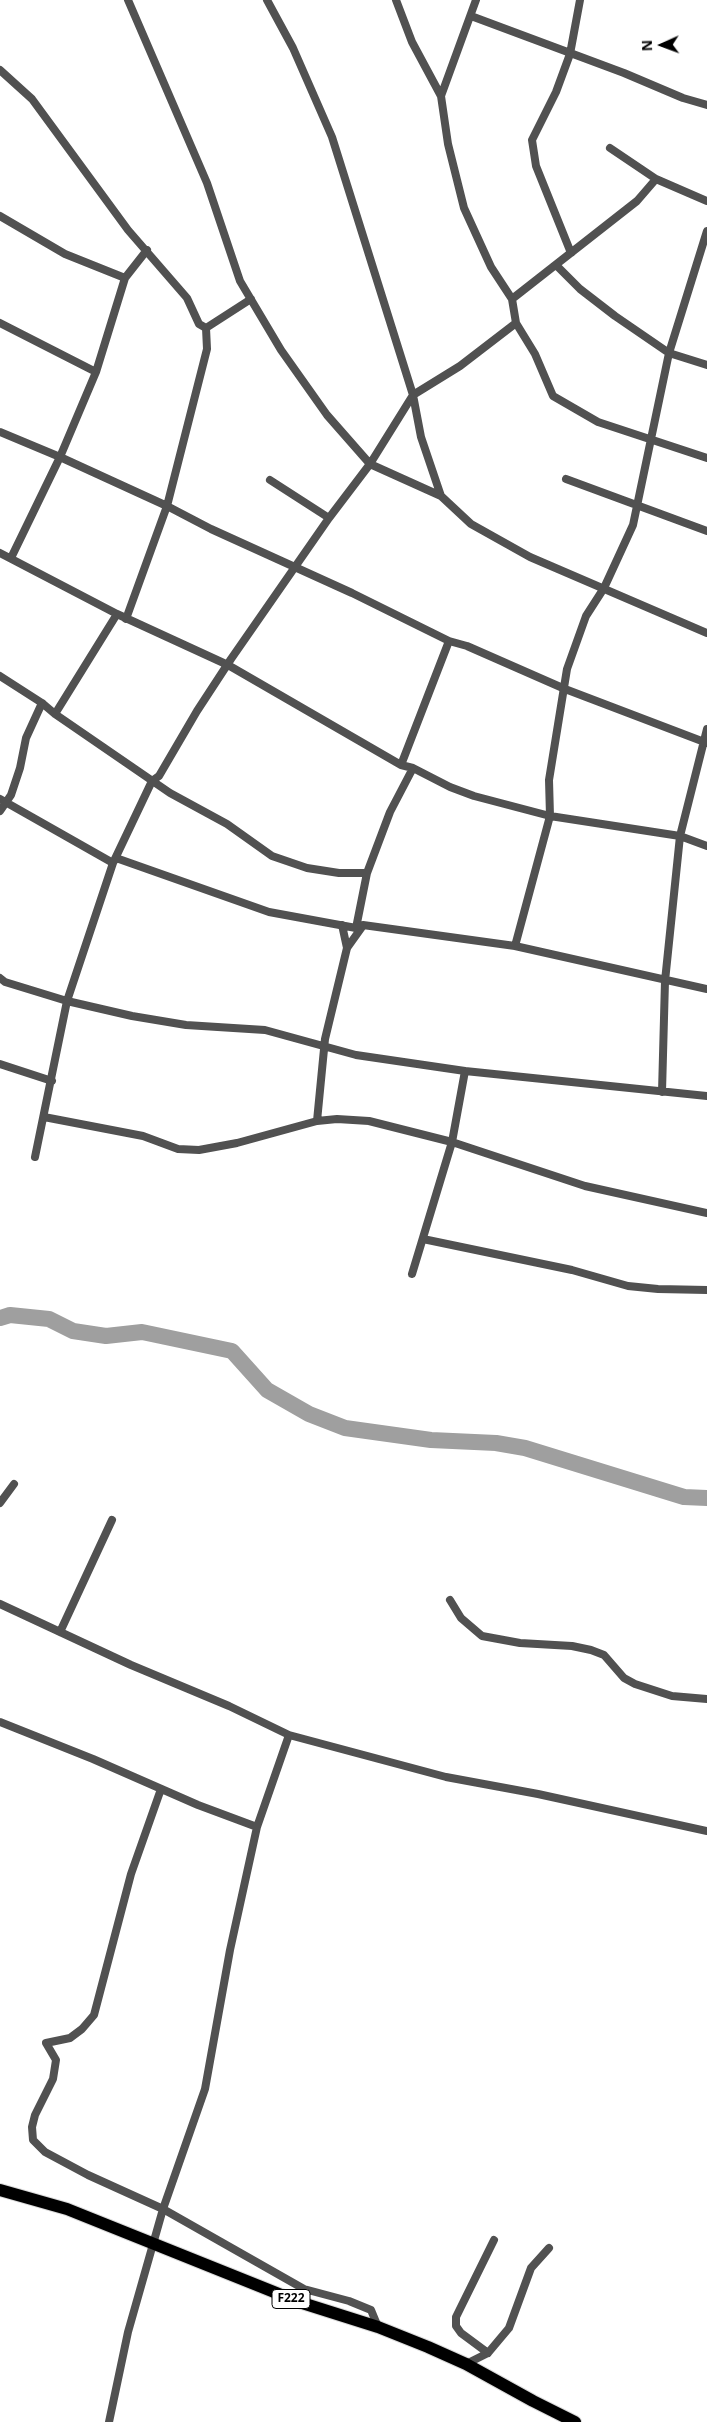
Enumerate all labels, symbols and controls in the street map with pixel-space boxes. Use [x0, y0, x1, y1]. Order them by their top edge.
north arrow [637, 20, 687, 70]
text: N [637, 40, 656, 52]
road number: F222 [272, 2290, 310, 2308]

